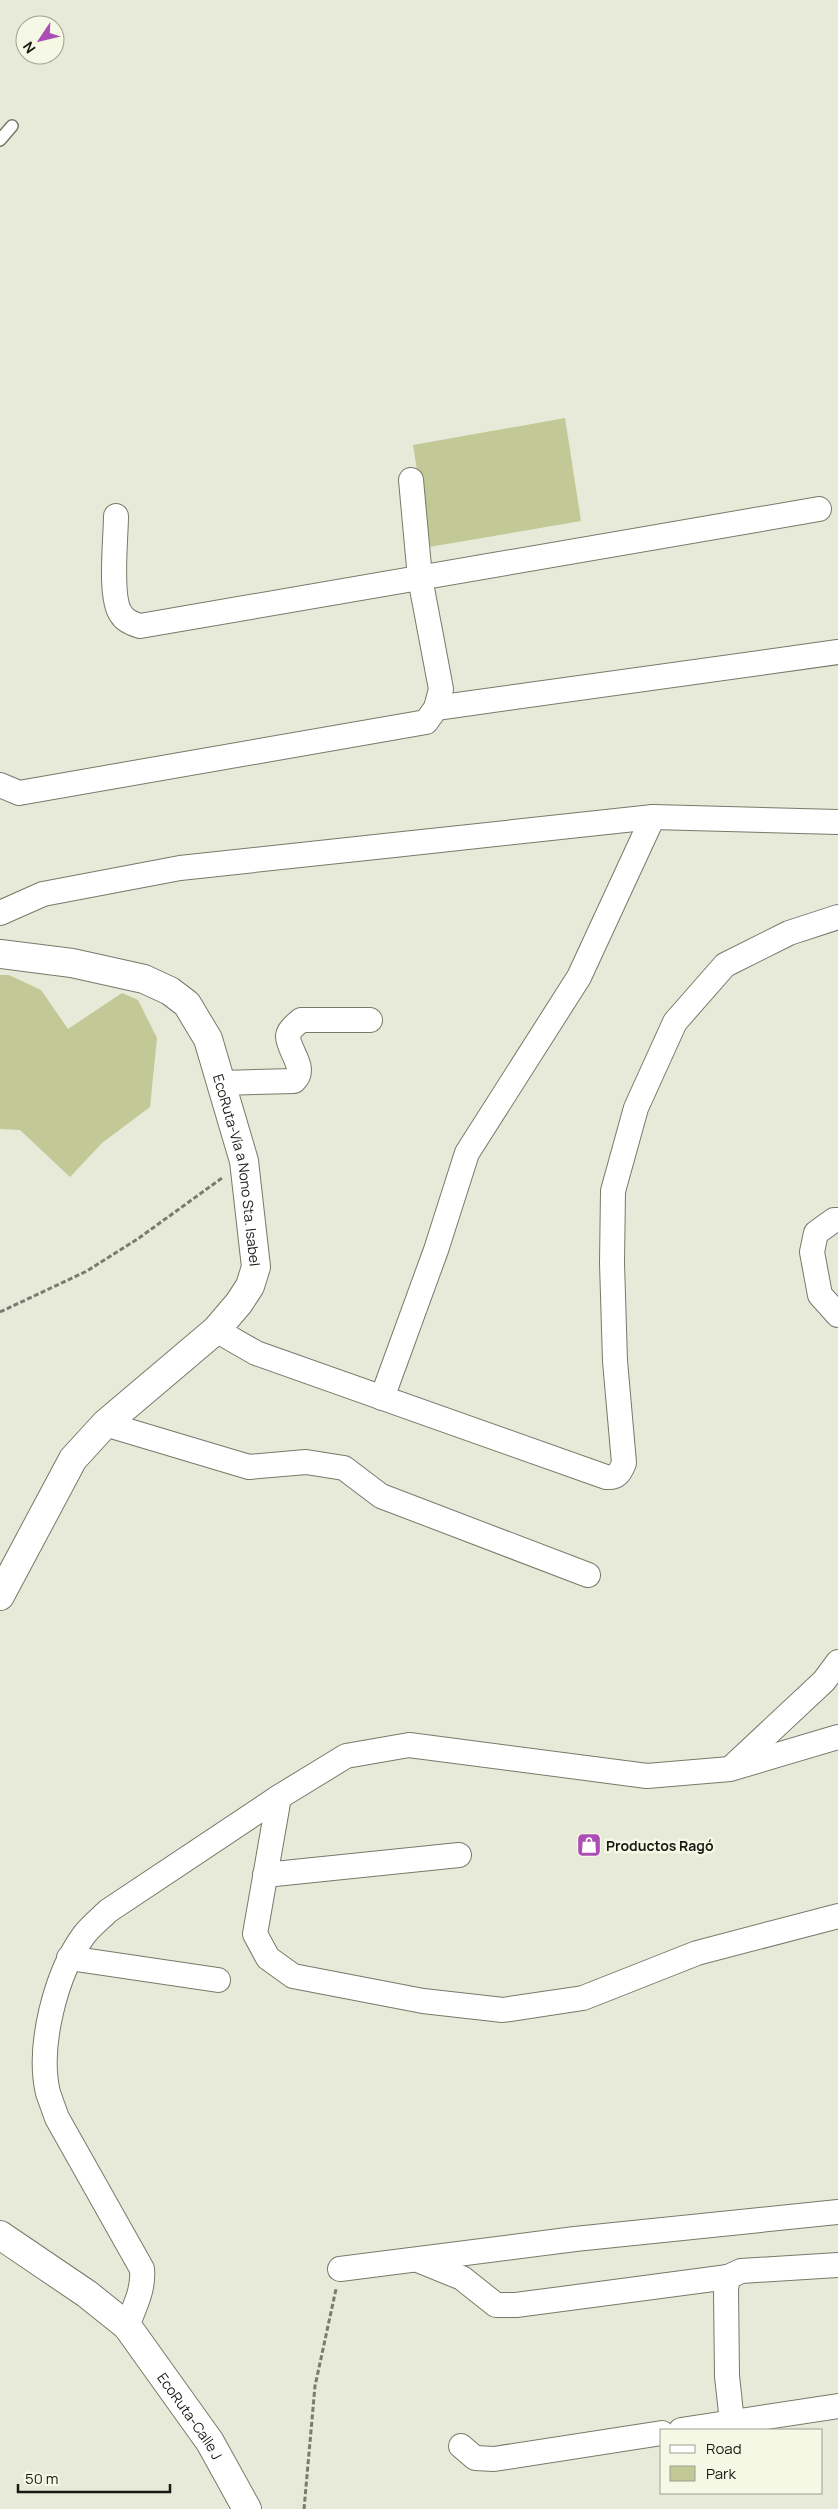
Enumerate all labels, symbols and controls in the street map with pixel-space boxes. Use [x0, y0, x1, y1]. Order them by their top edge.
north arrow [15, 15, 65, 65]
text: N [18, 38, 40, 57]
street label: EcoRuta-Vía a Nono Sta. Isabel [209, 1072, 265, 1267]
shop icon: Productos Ragó [576, 1832, 602, 1858]
place label: Productos Ragó [606, 1836, 714, 1855]
street label: EcoRuta-Calle J [154, 2368, 227, 2463]
legend [660, 2429, 823, 2494]
text: Road [706, 2438, 742, 2459]
scale bar [18, 2462, 170, 2494]
text: Park [706, 2463, 736, 2484]
text: 50 m [25, 2468, 59, 2489]

